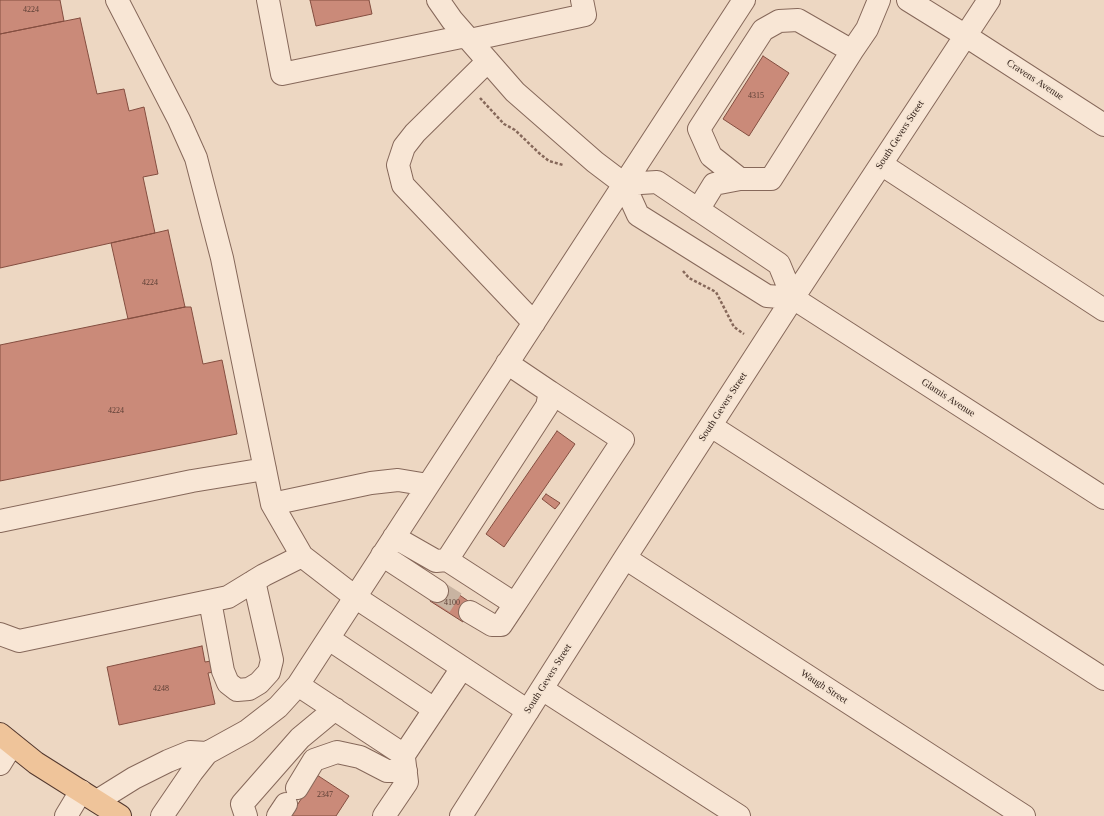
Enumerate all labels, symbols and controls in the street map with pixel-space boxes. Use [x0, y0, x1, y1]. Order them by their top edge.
house number: 4224 [23, 5, 39, 15]
street label: Cravens Avenue [1004, 57, 1066, 103]
house number: 4315 [748, 91, 764, 101]
street label: South Gevers Street [873, 98, 927, 172]
house number: 4224 [142, 278, 158, 288]
street label: South Gevers Street [696, 370, 750, 444]
street label: Glamis Avenue [919, 376, 977, 420]
house number: 4224 [108, 406, 124, 416]
house number: 4100 [444, 598, 460, 608]
street label: South Gevers Street [522, 642, 574, 716]
street label: Waugh Street [798, 667, 850, 707]
house number: 4248 [153, 684, 169, 694]
house number: 2347 [317, 790, 333, 800]

